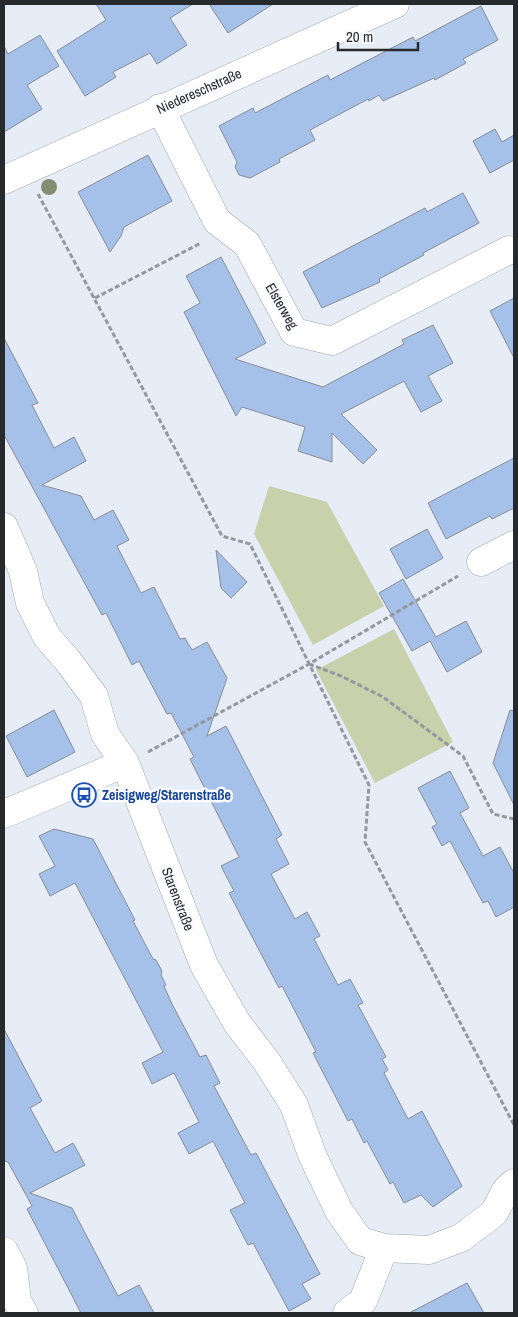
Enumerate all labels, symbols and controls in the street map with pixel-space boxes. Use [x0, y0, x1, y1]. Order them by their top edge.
scale bar [338, 20, 418, 52]
text: 20 m [346, 26, 373, 47]
street label: Niedereschstraße [154, 64, 244, 118]
street label: Elsterweg [262, 280, 303, 333]
bus stop icon: Zeisigweg/Starenstraße [71, 782, 97, 808]
place label: Zeisigweg/Starenstraße [102, 786, 231, 804]
street label: Starenstraße [158, 865, 198, 933]

